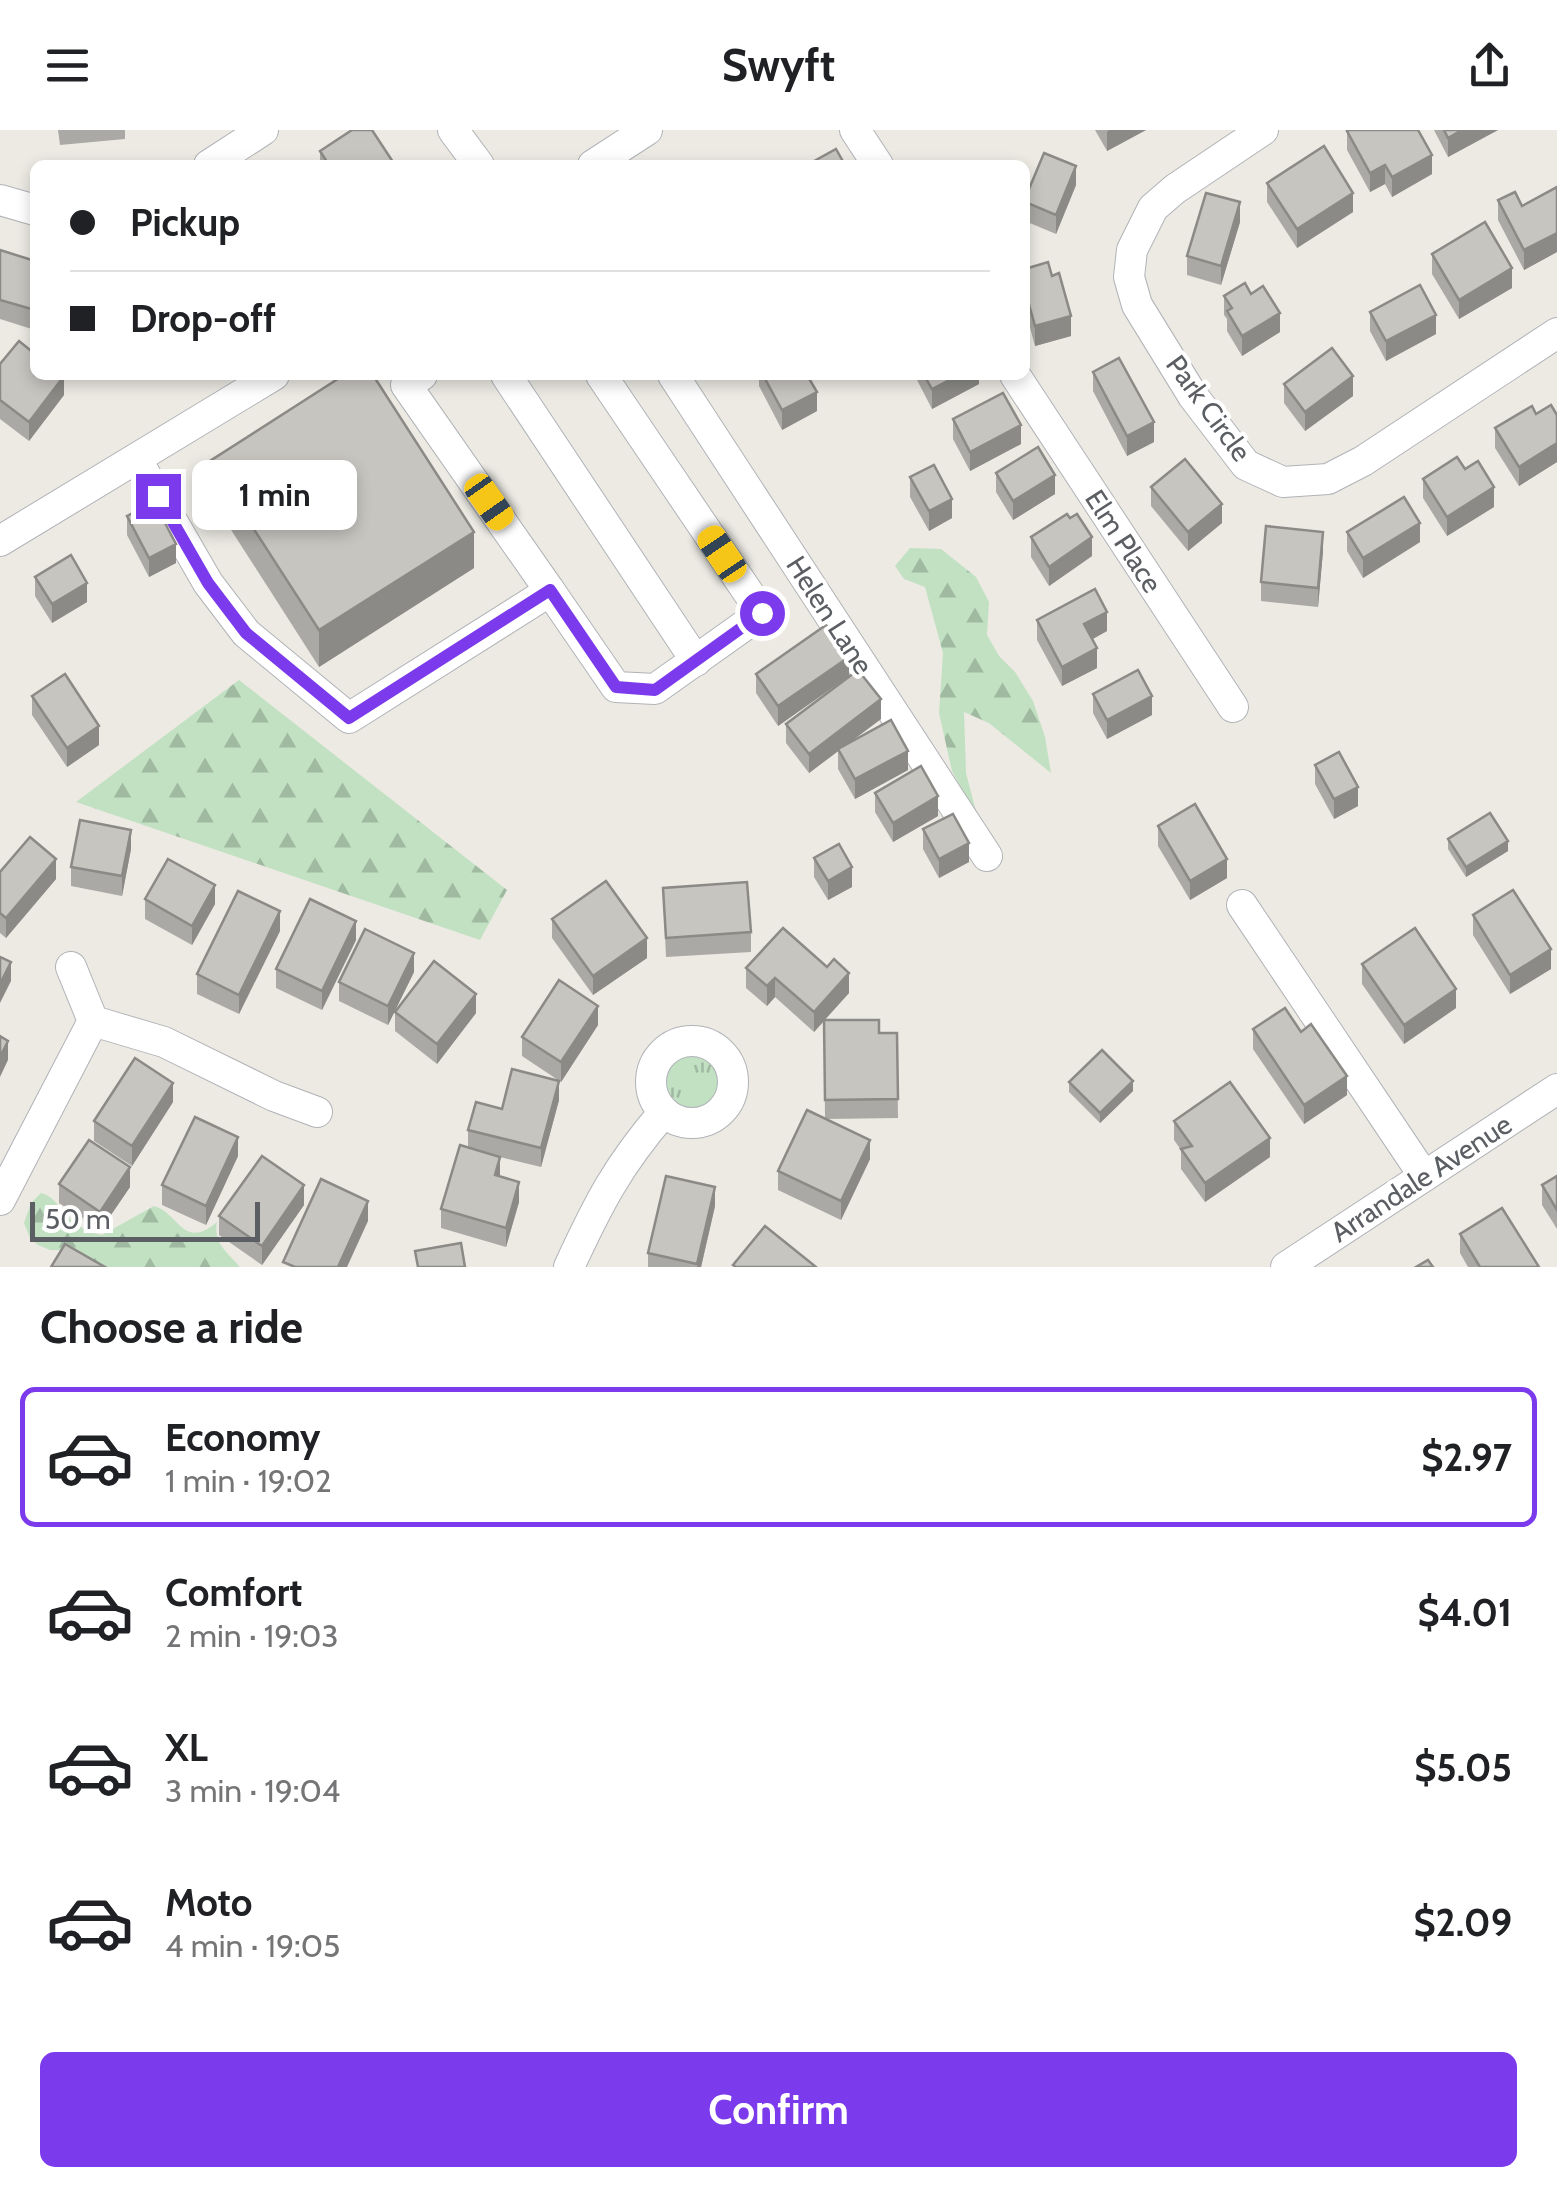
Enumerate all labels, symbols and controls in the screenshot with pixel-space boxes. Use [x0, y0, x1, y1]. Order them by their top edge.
icon: menu [40, 38, 95, 93]
text: Swyft [722, 38, 835, 92]
icon: share [1462, 38, 1517, 93]
text: Pickup [130, 199, 240, 246]
text: Drop-off [130, 295, 276, 342]
street label: Park Circle [1159, 348, 1259, 468]
callout: 1 min [193, 461, 358, 531]
car [460, 469, 518, 535]
route end [136, 474, 181, 519]
text: 1 min [238, 475, 311, 514]
street label: Elm Place [1078, 483, 1170, 599]
car [693, 521, 751, 587]
street label: Helen Lane [779, 550, 881, 680]
route start [740, 591, 785, 636]
street label: Arrandale Avenue [1324, 1107, 1518, 1249]
scale bar [30, 1197, 260, 1242]
text: 50 m [45, 1202, 111, 1236]
text: Choose a ride [40, 1300, 303, 1354]
icon: car [45, 1412, 135, 1502]
text: Economy [165, 1414, 320, 1461]
text: $2.97 [1421, 1434, 1512, 1481]
text: 1 min · 19:02 [165, 1461, 332, 1500]
icon: car [45, 1567, 135, 1657]
text: Comfort [165, 1569, 302, 1616]
text: $4.01 [1417, 1589, 1512, 1636]
text: 2 min · 19:03 [165, 1616, 339, 1655]
icon: car [45, 1722, 135, 1812]
text: XL [165, 1724, 208, 1771]
text: $5.05 [1414, 1744, 1512, 1791]
text: 3 min · 19:04 [165, 1771, 340, 1810]
icon: car [45, 1877, 135, 1967]
text: Moto [165, 1879, 252, 1926]
text: $2.09 [1414, 1899, 1512, 1946]
text: 4 min · 19:05 [165, 1926, 340, 1965]
button: Confirm [40, 2052, 1517, 2167]

